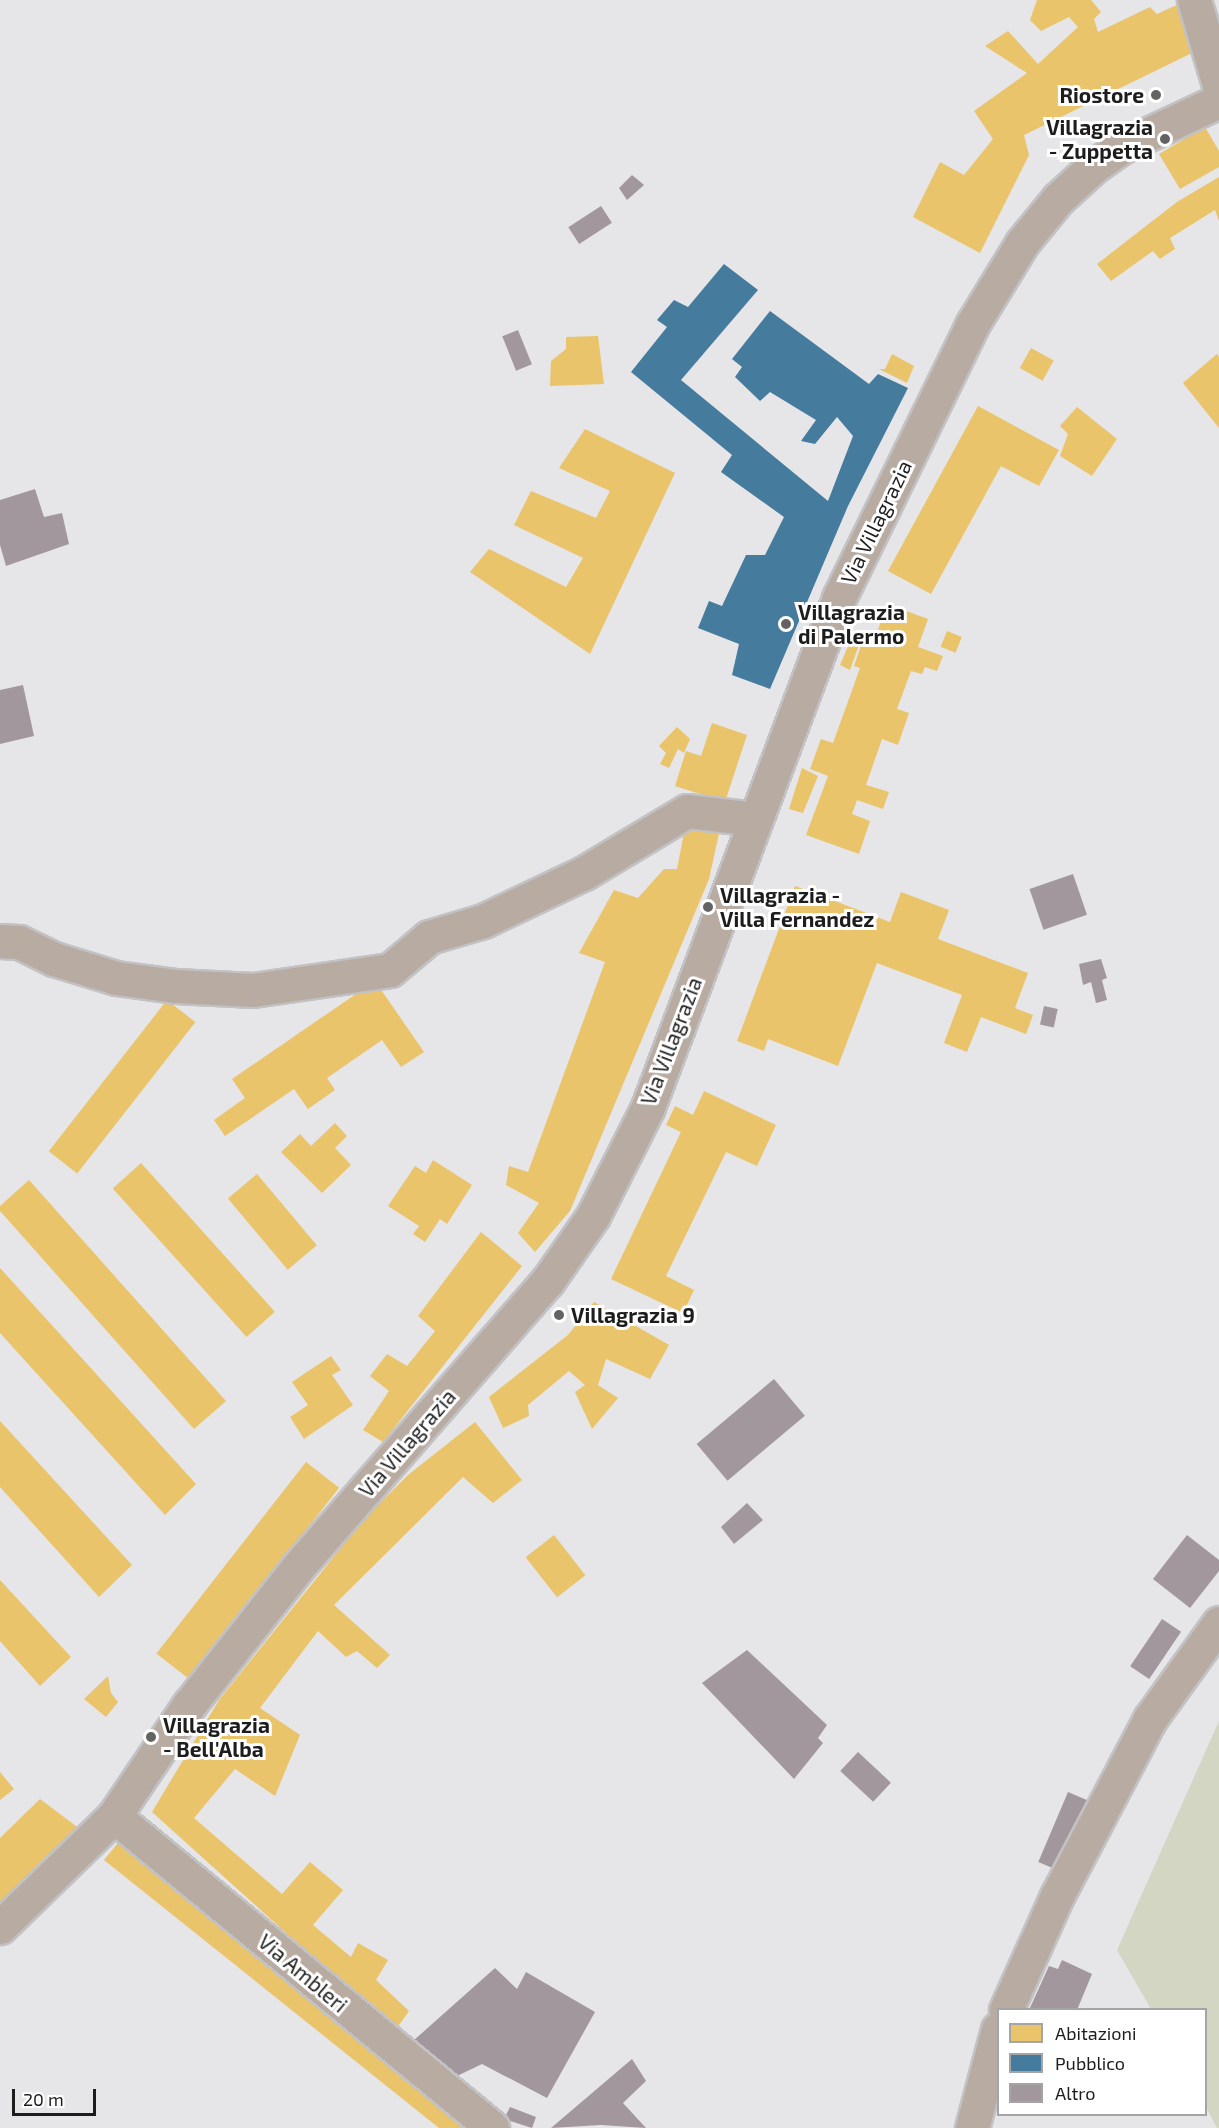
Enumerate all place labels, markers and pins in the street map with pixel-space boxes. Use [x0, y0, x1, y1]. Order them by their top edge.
place label: Riostore [1059, 82, 1144, 108]
marker: Riostore [1149, 88, 1163, 102]
place label: Villagrazia - Zuppetta [1046, 114, 1153, 164]
marker: Villagrazia - Zuppetta [1158, 132, 1172, 146]
place label: Villagrazia di Palermo [798, 599, 905, 649]
marker: Villagrazia di Palermo [779, 617, 793, 631]
place label: Villagrazia - Villa Fernandez [720, 882, 874, 932]
marker: Villagrazia - Villa Fernandez [701, 900, 715, 914]
place label: Villagrazia 9 [571, 1302, 695, 1328]
marker: Villagrazia 9 [552, 1308, 566, 1322]
place label: Villagrazia - Bell'Alba [163, 1712, 270, 1762]
marker: Villagrazia - Bell'Alba [144, 1730, 158, 1744]

